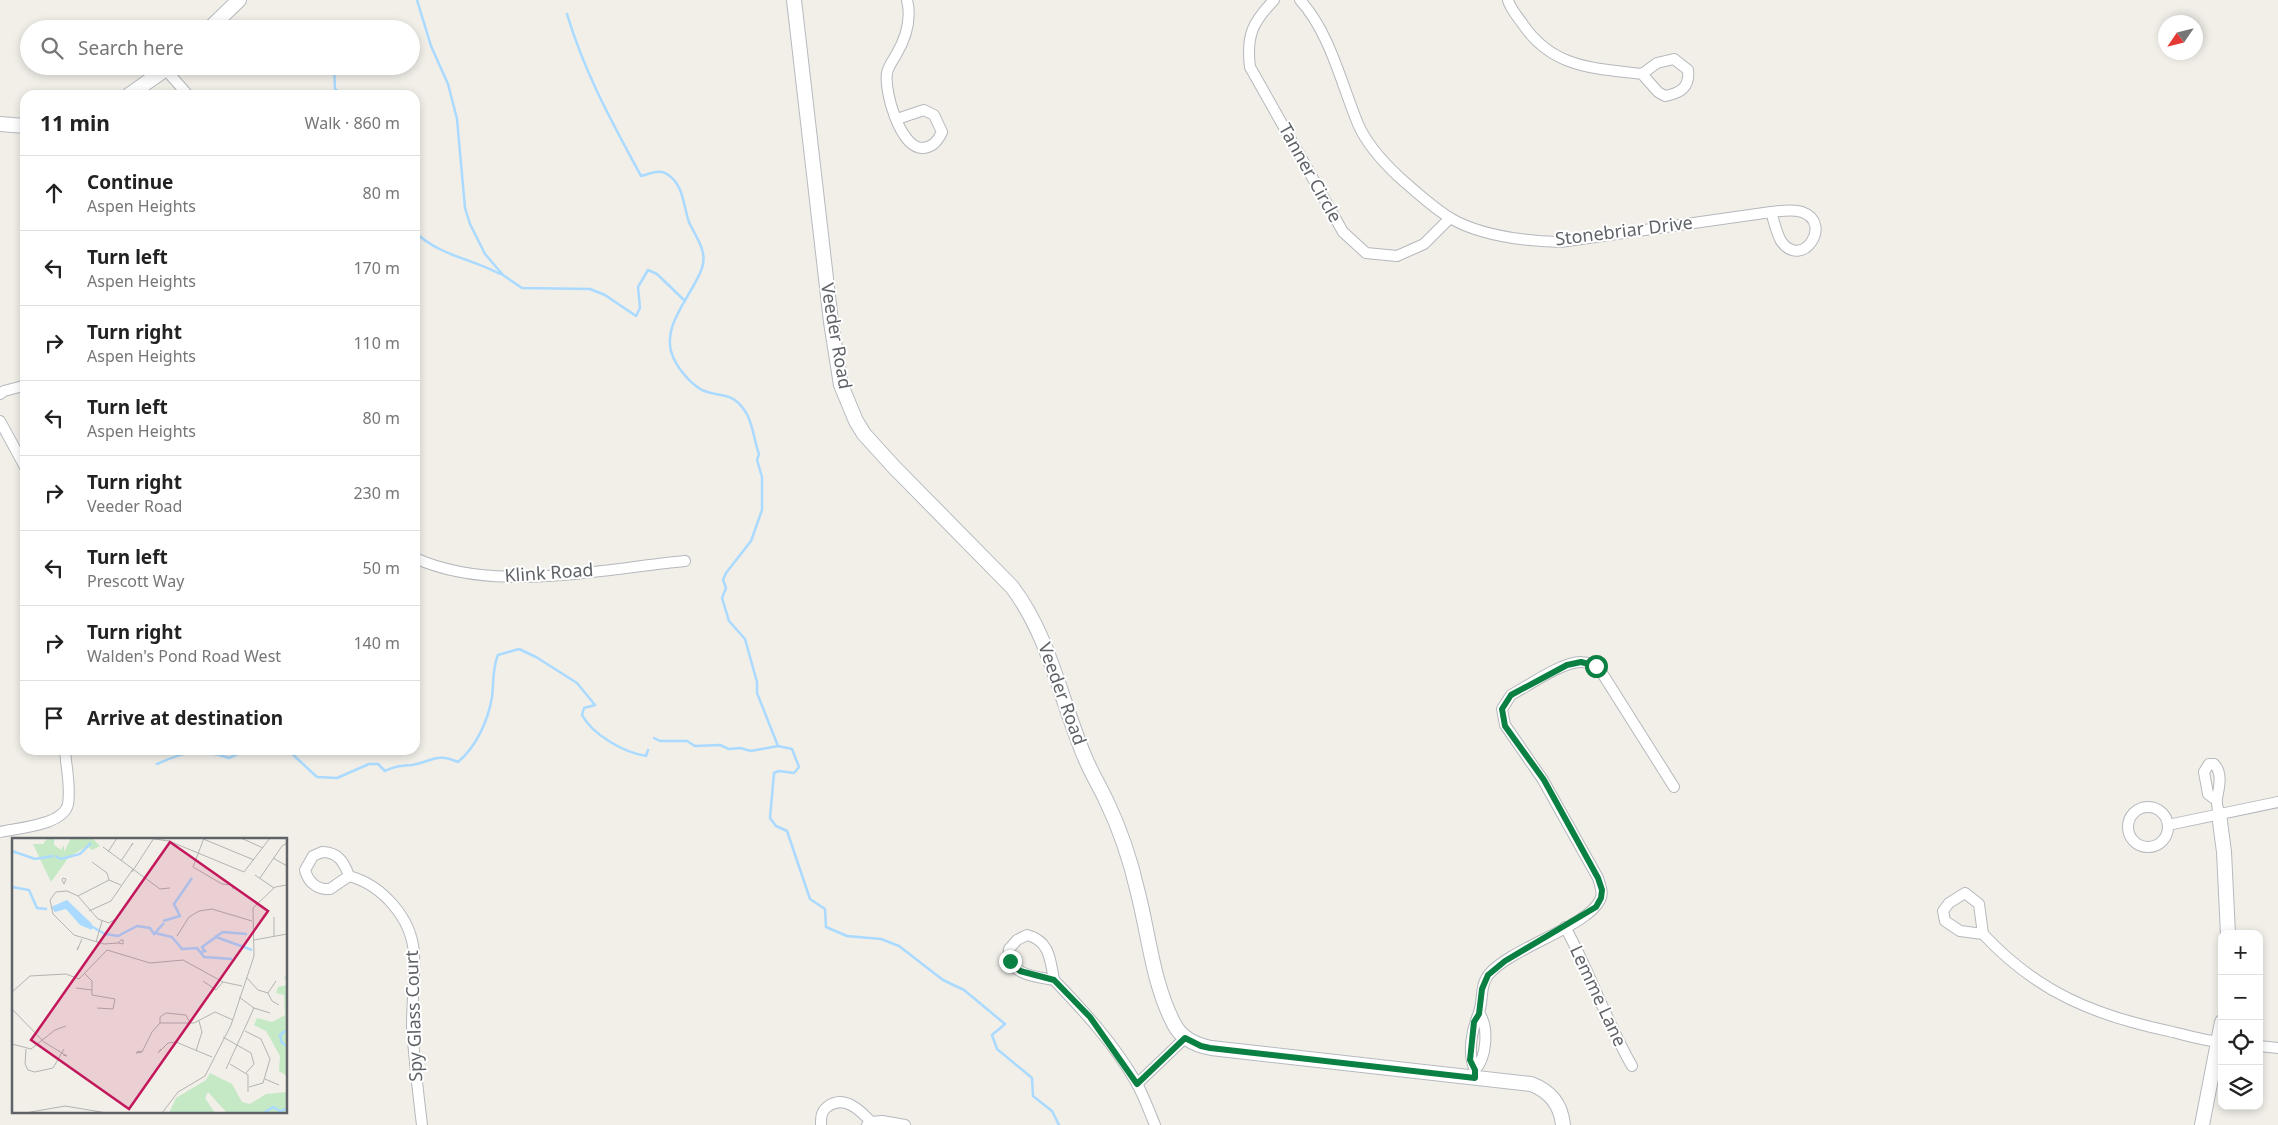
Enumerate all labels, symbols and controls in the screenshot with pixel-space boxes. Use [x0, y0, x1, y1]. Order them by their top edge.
north arrow [2158, 15, 2203, 60]
search box [20, 20, 420, 75]
icon: search [38, 34, 66, 62]
text: Search here [78, 35, 184, 61]
text: 11 min [40, 109, 110, 137]
text: Walk · 860 m [305, 112, 400, 134]
street label: Tanner Circle [1274, 119, 1348, 226]
text: Continue [87, 169, 173, 195]
icon: ahead [40, 179, 68, 207]
text: 80 m [363, 182, 400, 204]
text: Aspen Heights [87, 195, 196, 217]
street label: Stonebriar Drive [1554, 210, 1694, 250]
text: Turn left [87, 244, 168, 270]
icon: left [40, 254, 68, 282]
text: 170 m [353, 257, 400, 279]
text: Aspen Heights [87, 270, 196, 292]
street label: Veeder Road [816, 281, 858, 391]
text: Turn right [87, 319, 182, 345]
icon: right [40, 329, 68, 357]
text: 110 m [353, 332, 400, 354]
text: Aspen Heights [87, 345, 196, 367]
text: Turn left [87, 394, 168, 420]
icon: left [40, 404, 68, 432]
text: 80 m [363, 407, 400, 429]
text: Aspen Heights [87, 420, 196, 442]
text: Turn right [87, 469, 182, 495]
icon: right [40, 479, 68, 507]
text: 230 m [353, 482, 400, 504]
text: Veeder Road [87, 495, 182, 517]
text: Turn left [87, 544, 168, 570]
icon: left [40, 554, 68, 582]
text: 50 m [363, 557, 400, 579]
street label: Klink Road [504, 557, 594, 587]
text: Prescott Way [87, 570, 184, 592]
text: Turn right [87, 619, 182, 645]
icon: right [40, 629, 68, 657]
text: 140 m [353, 632, 400, 654]
street label: Veeder Road [1033, 639, 1093, 748]
text: Walden's Pond Road West [87, 645, 281, 667]
route start [1585, 655, 1608, 678]
icon: arrive [40, 704, 68, 732]
text: Arrive at destination [87, 705, 283, 731]
inset map [12, 838, 288, 1112]
map controls [2218, 930, 2263, 1110]
button: + [2218, 930, 2263, 975]
street label: Lemme Lane [1565, 941, 1633, 1050]
street label: Spy Glass Court [399, 949, 427, 1082]
route end [999, 950, 1022, 973]
button: − [2218, 975, 2263, 1020]
button: locate [2218, 1020, 2263, 1065]
button: layers [2218, 1065, 2263, 1110]

